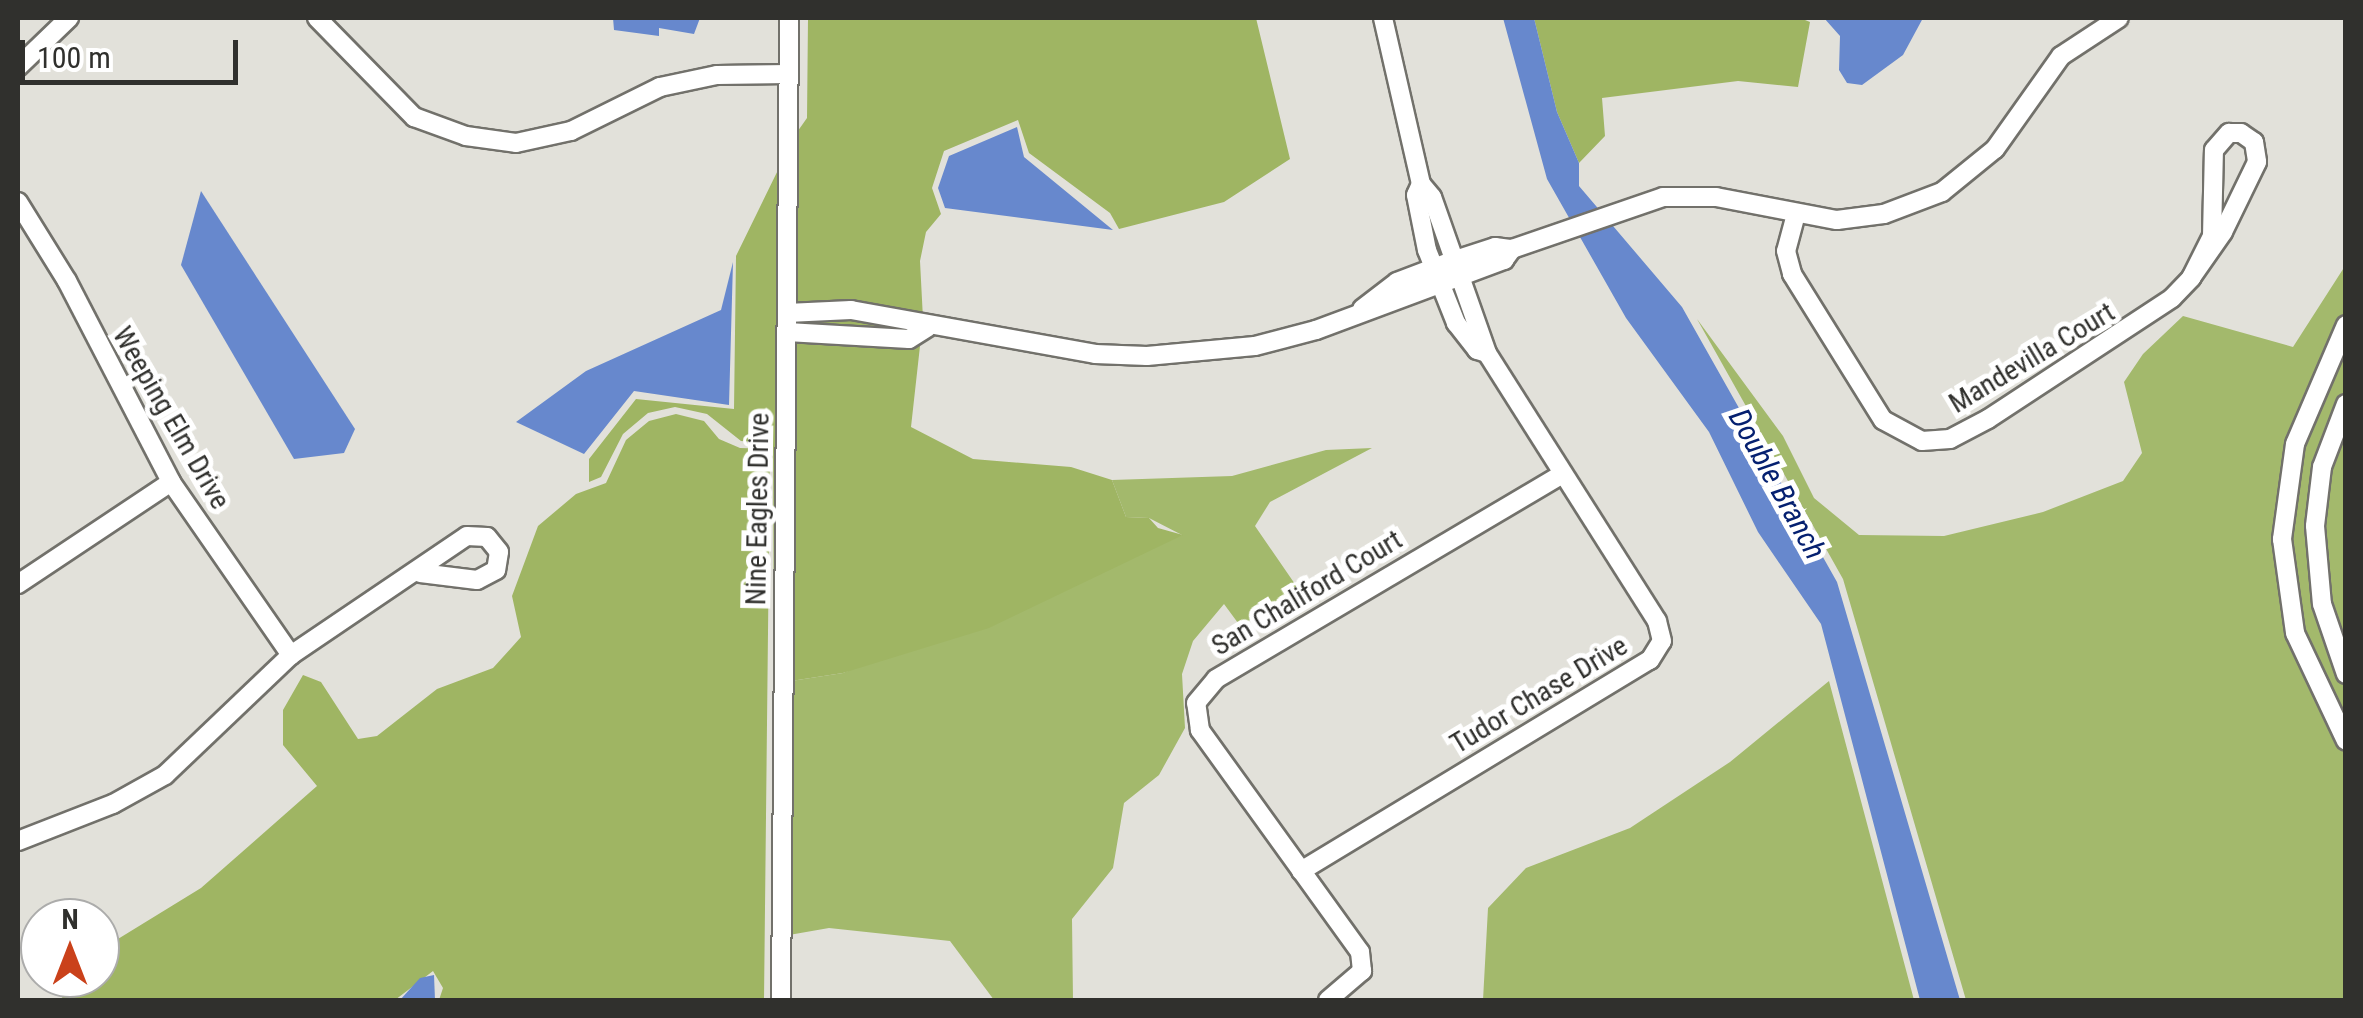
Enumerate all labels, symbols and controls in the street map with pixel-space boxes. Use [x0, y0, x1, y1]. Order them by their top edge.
scale bar [25, 20, 242, 82]
text: 100 m [37, 40, 111, 75]
street label: Mandevilla Court [1943, 295, 2121, 421]
street label: Weeping Elm Drive [105, 321, 237, 515]
water label: Double Branch [1721, 402, 1833, 566]
street label: Nine Eagles Drive [740, 412, 776, 606]
street label: San Chaliford Court [1206, 523, 1408, 663]
street label: Tudor Chase Drive [1444, 629, 1634, 761]
north arrow [20, 898, 120, 998]
text: N [61, 903, 79, 936]

